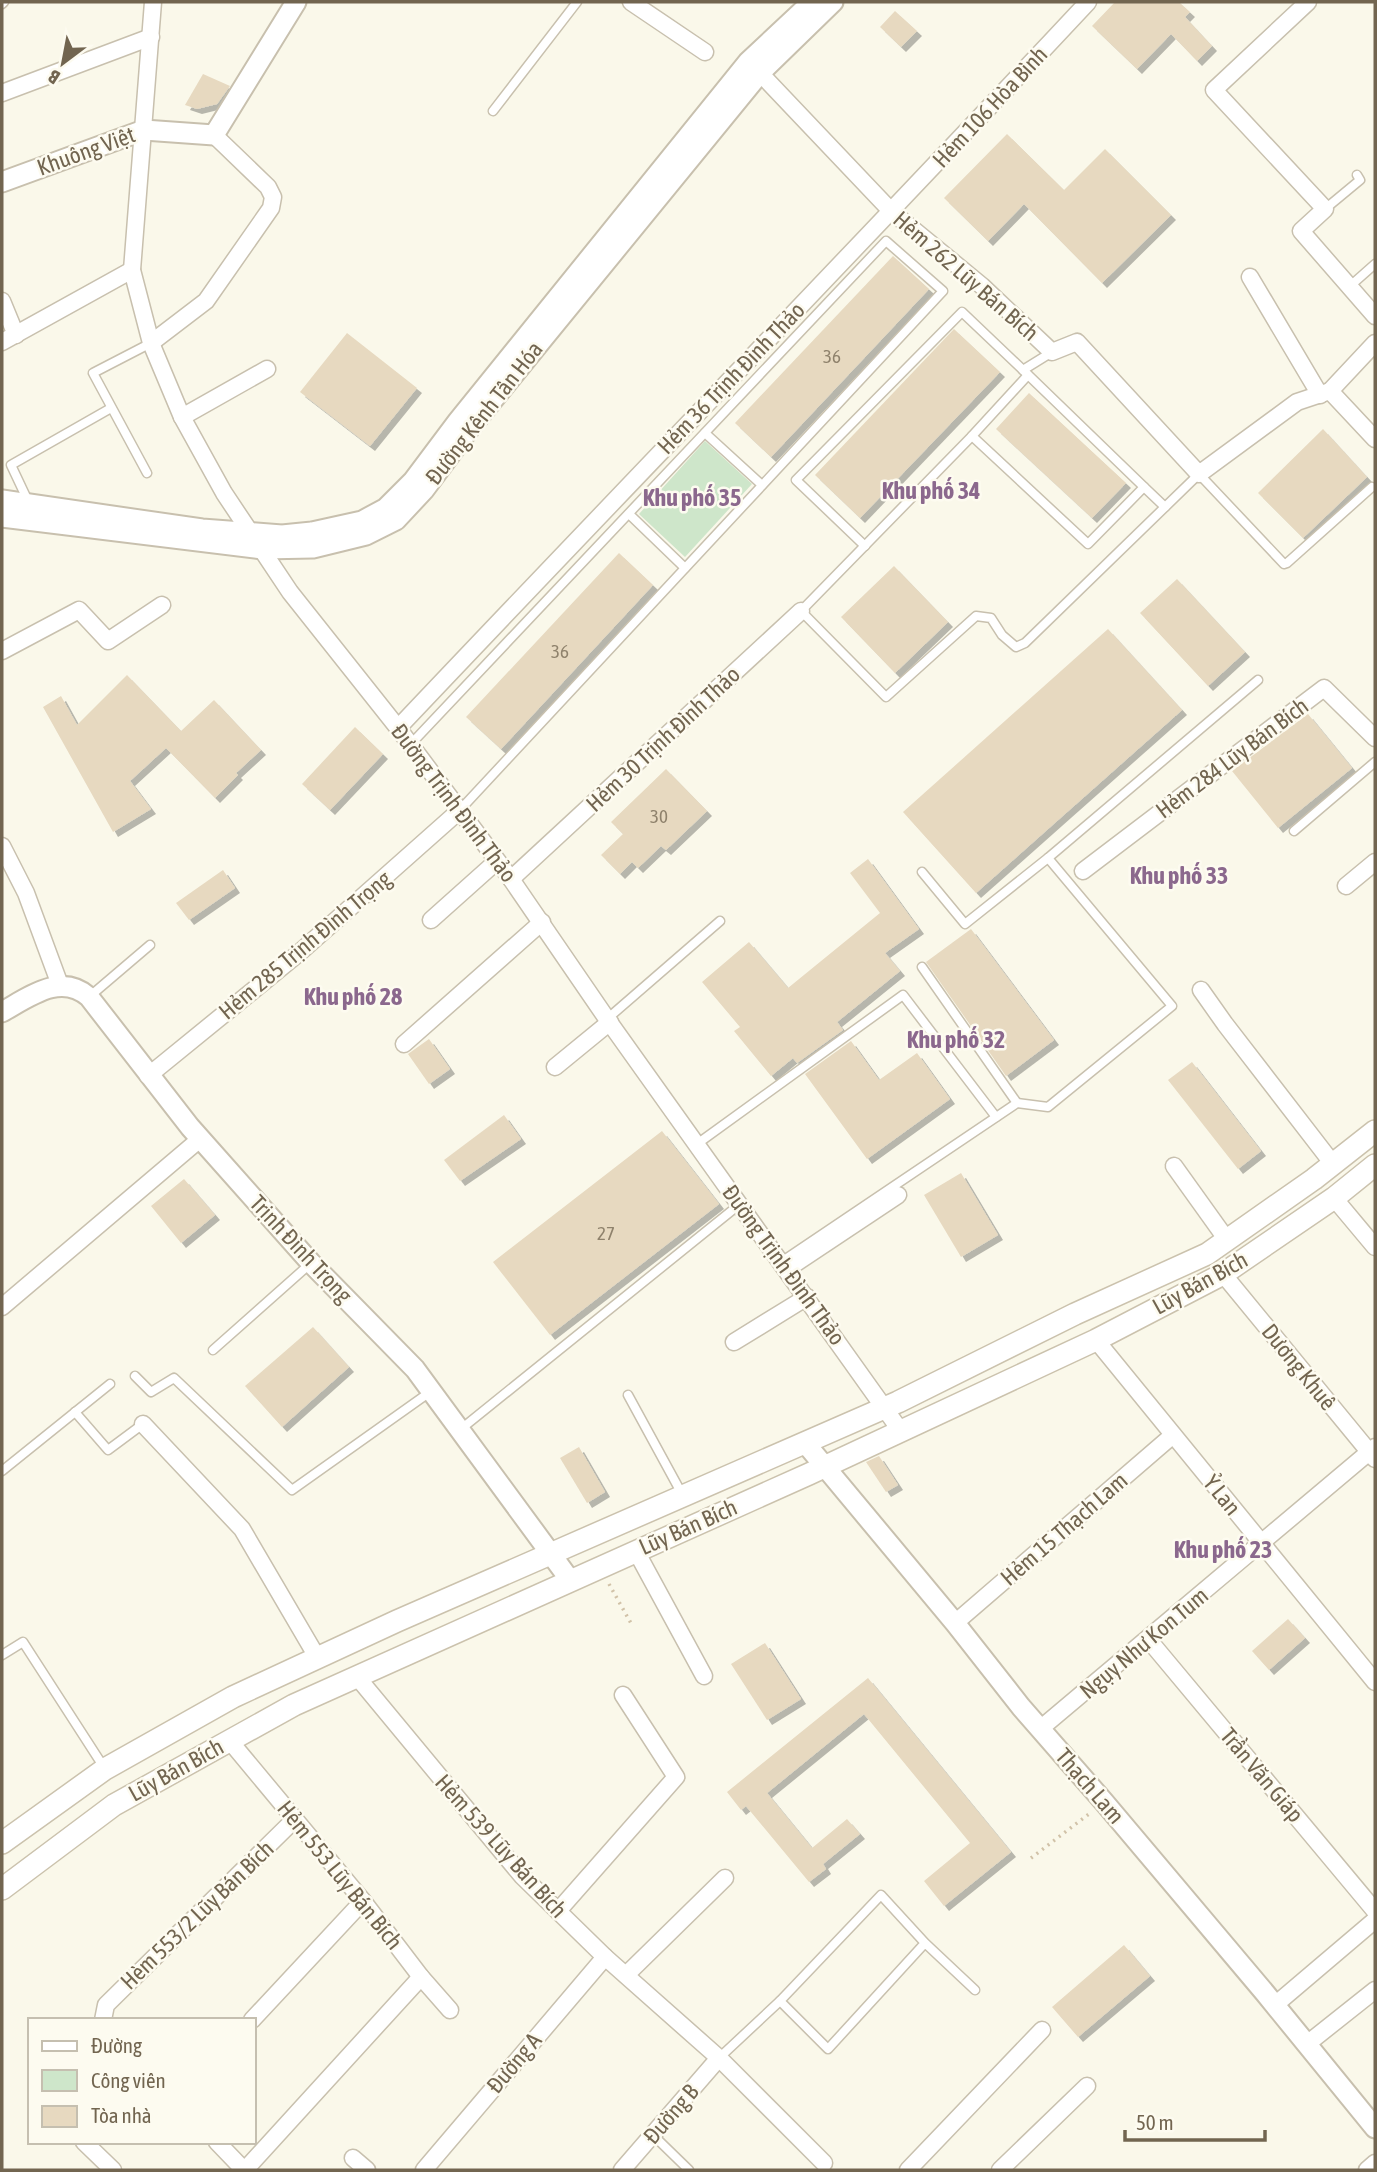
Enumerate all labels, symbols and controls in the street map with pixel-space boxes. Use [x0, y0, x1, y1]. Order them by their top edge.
north arrow [28, 28, 98, 98]
street label: Hẻm 106 Hòa Bình [927, 41, 1053, 173]
text: B [44, 66, 64, 89]
street label: Khuông Việt [34, 121, 138, 181]
street label: Hẻm 262 Lũy Bán Bích [888, 206, 1044, 346]
street label: Hẻm 36 Trịnh Đình Thảo [652, 297, 810, 459]
street label: Đường Kênh Tân Hóa [420, 336, 548, 490]
house number: 36 [823, 345, 841, 367]
district label: Khu phố 34 [882, 477, 980, 504]
district label: Khu phố 35 [643, 484, 741, 511]
house number: 36 [551, 640, 569, 662]
street label: Hẻm 30 Trịnh Đình Thảo [580, 661, 746, 817]
street label: Hẻm 284 Lũy Bán Bích [1151, 692, 1313, 824]
street label: Đường Trịnh Đình Thảo [386, 719, 522, 887]
house number: 30 [650, 805, 668, 827]
district label: Khu phố 33 [1130, 862, 1228, 889]
street label: Hẻm 285 Trịnh Đình Trọng [214, 865, 396, 1024]
district label: Khu phố 28 [304, 983, 402, 1010]
district label: Khu phố 32 [907, 1026, 1005, 1053]
street label: Đường Trịnh Đình Thảo [717, 1180, 851, 1350]
street label: Trịnh Đình Trọng [245, 1190, 357, 1308]
house number: 27 [597, 1222, 615, 1244]
street label: Lũy Bán Bích [1148, 1246, 1252, 1320]
street label: Dương Khuê [1256, 1319, 1342, 1415]
street label: Hẻm 15 Thạch Lam [996, 1467, 1132, 1591]
street label: Ỷ Lan [1198, 1470, 1246, 1520]
street label: Lũy Bán Bích [635, 1494, 741, 1560]
district label: Khu phố 23 [1174, 1536, 1272, 1563]
street label: Ngụy Như Kon Tum [1075, 1582, 1213, 1704]
street label: Trần Văn Giáp [1215, 1723, 1309, 1827]
street label: Lũy Bán Bích [124, 1733, 228, 1807]
street label: Thạch Lam [1051, 1743, 1129, 1829]
street label: Hẻm 539 Lũy Bán Bích [430, 1769, 572, 1923]
street label: Hẻm 553 Lũy Bán Bích [272, 1796, 408, 1954]
street label: Hèm 553/2 Lũy Bán Bích [115, 1835, 279, 1995]
legend [28, 2018, 256, 2144]
street label: Đường A [481, 2027, 547, 2098]
text: Đường [91, 2033, 142, 2057]
text: Công viên [91, 2068, 166, 2092]
street label: Đường B [638, 2079, 704, 2149]
scale bar [1125, 2098, 1265, 2142]
text: Tòa nhà [91, 2103, 152, 2127]
text: 50 m [1136, 2110, 1174, 2134]

